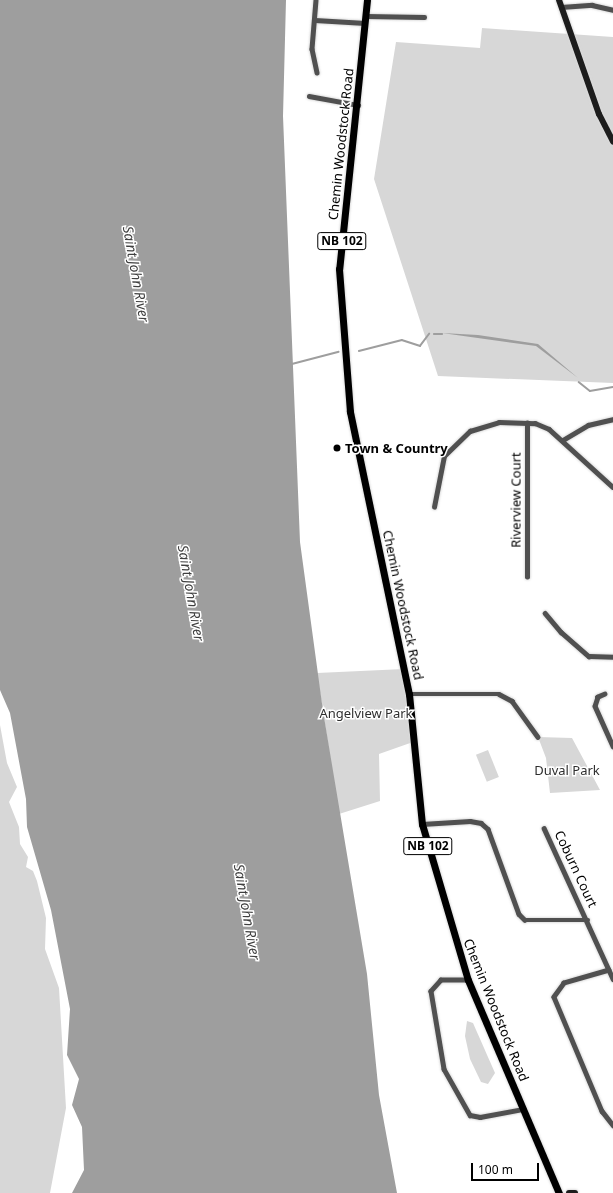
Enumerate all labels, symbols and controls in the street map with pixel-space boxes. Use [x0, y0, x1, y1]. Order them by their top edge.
street label: Chemin Woodstock Road [325, 67, 357, 221]
water label: Saint John River [119, 225, 153, 323]
road number: NB 102 [317, 231, 367, 251]
place label: Town & Country [345, 440, 448, 456]
marker: Town & Country [332, 443, 342, 453]
street label: Riverview Court [508, 452, 524, 548]
street label: Chemin Woodstock Road [380, 529, 426, 681]
water label: Saint John River [174, 544, 208, 642]
park label: Angelview Park [319, 705, 413, 721]
park label: Duval Park [534, 762, 600, 778]
street label: Coburn Court [551, 828, 601, 910]
road number: NB 102 [403, 836, 453, 856]
water label: Saint John River [230, 863, 264, 961]
street label: Chemin Woodstock Road [460, 936, 532, 1084]
scale bar [473, 1155, 541, 1181]
text: 100 m [478, 1161, 513, 1178]

